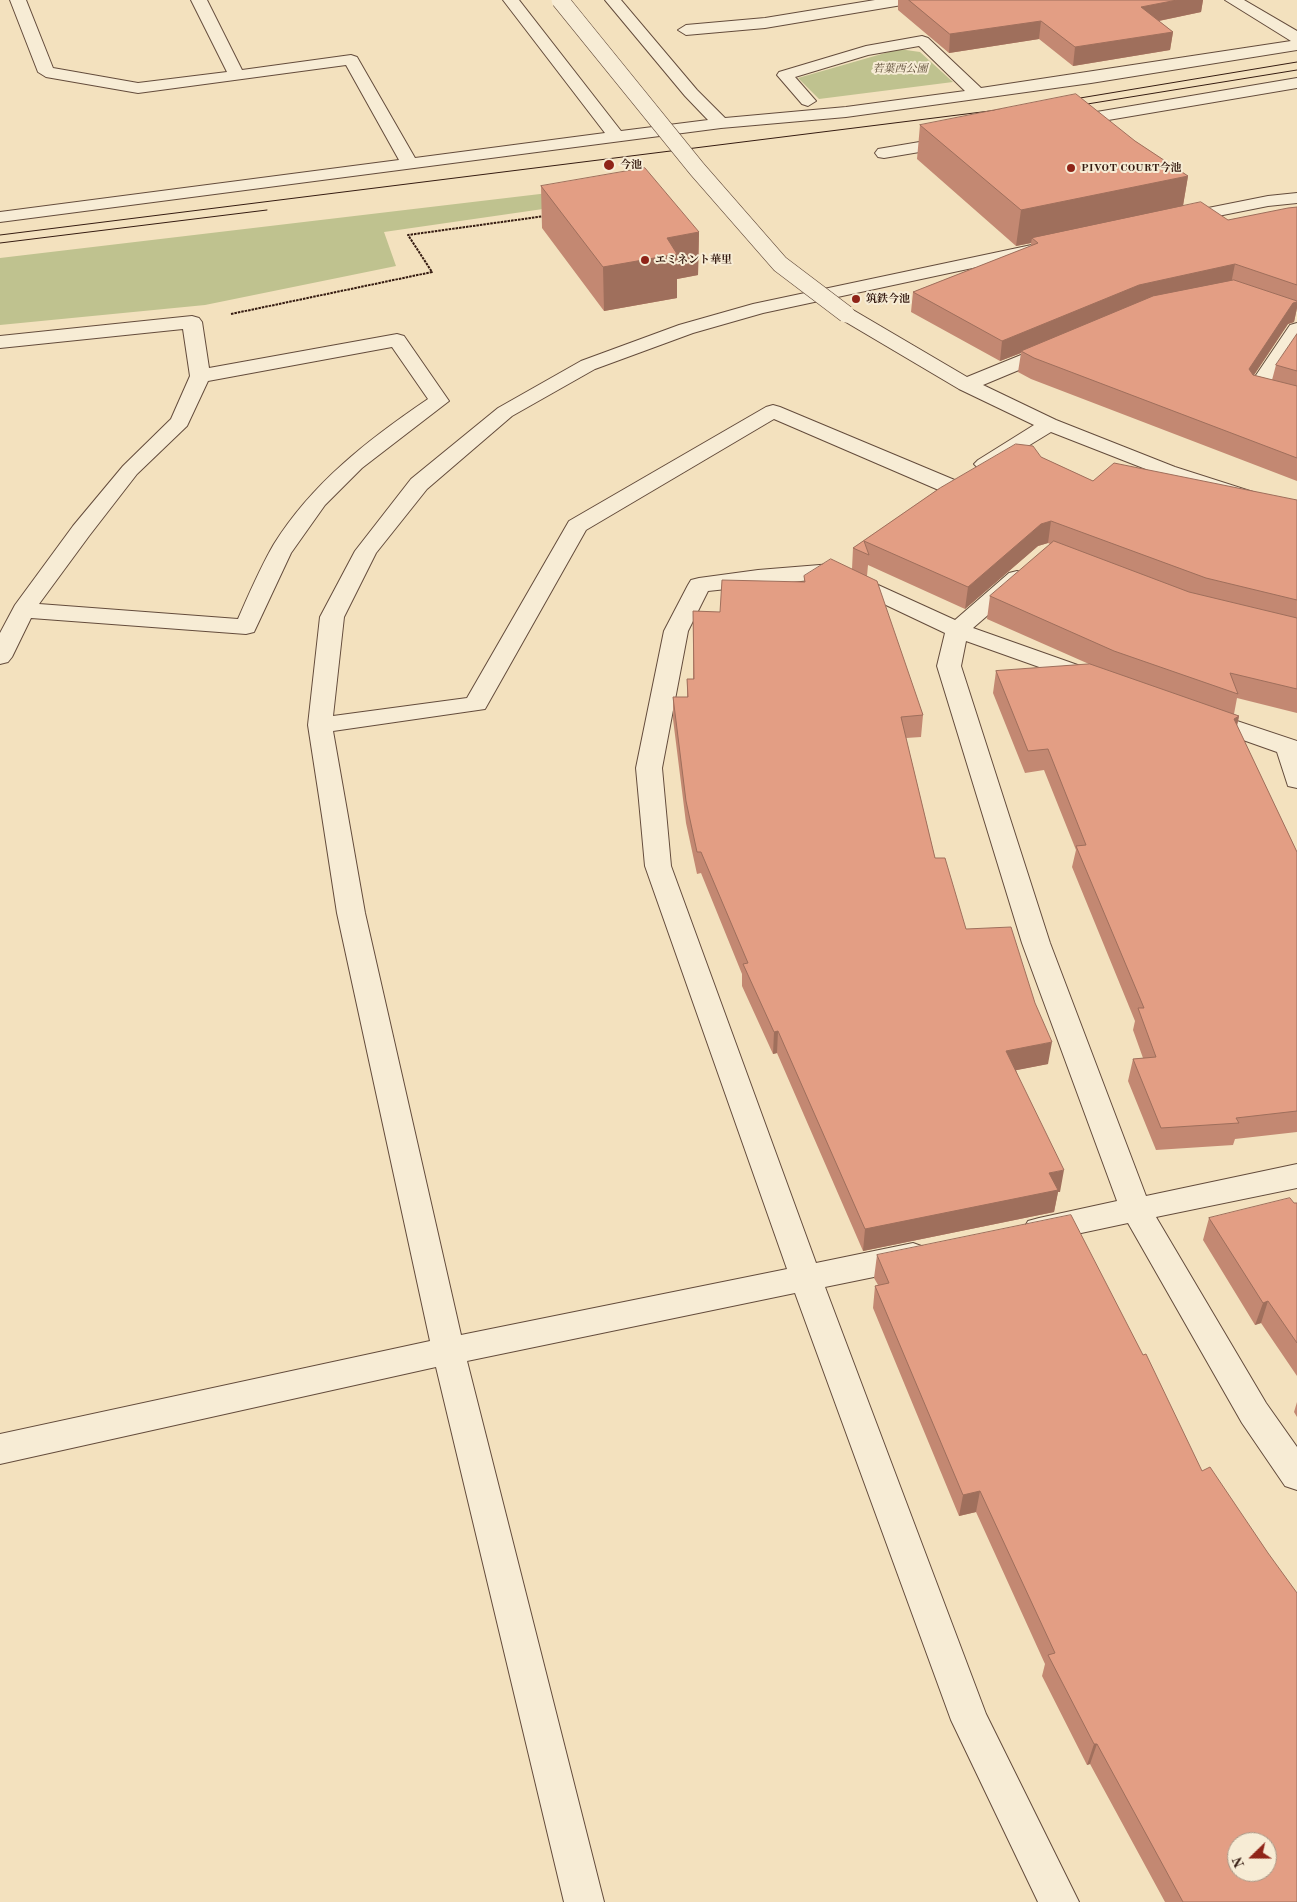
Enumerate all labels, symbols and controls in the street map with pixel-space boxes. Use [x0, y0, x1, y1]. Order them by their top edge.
park label: 若葉西公園 [873, 62, 927, 76]
marker: 今池 [602, 158, 616, 172]
place label: 今池 [620, 158, 642, 172]
place label: PIVOT COURT今池 [1081, 161, 1182, 175]
marker: PIVOT COURT今池 [1065, 162, 1077, 174]
place label: エミネント華里 [655, 253, 732, 267]
marker: エミネント華里 [639, 254, 651, 266]
place label: 筑鉄今池 [866, 292, 910, 306]
marker: 筑鉄今池 [850, 293, 862, 305]
north arrow [1227, 1832, 1277, 1882]
text: N [1231, 1855, 1248, 1870]

